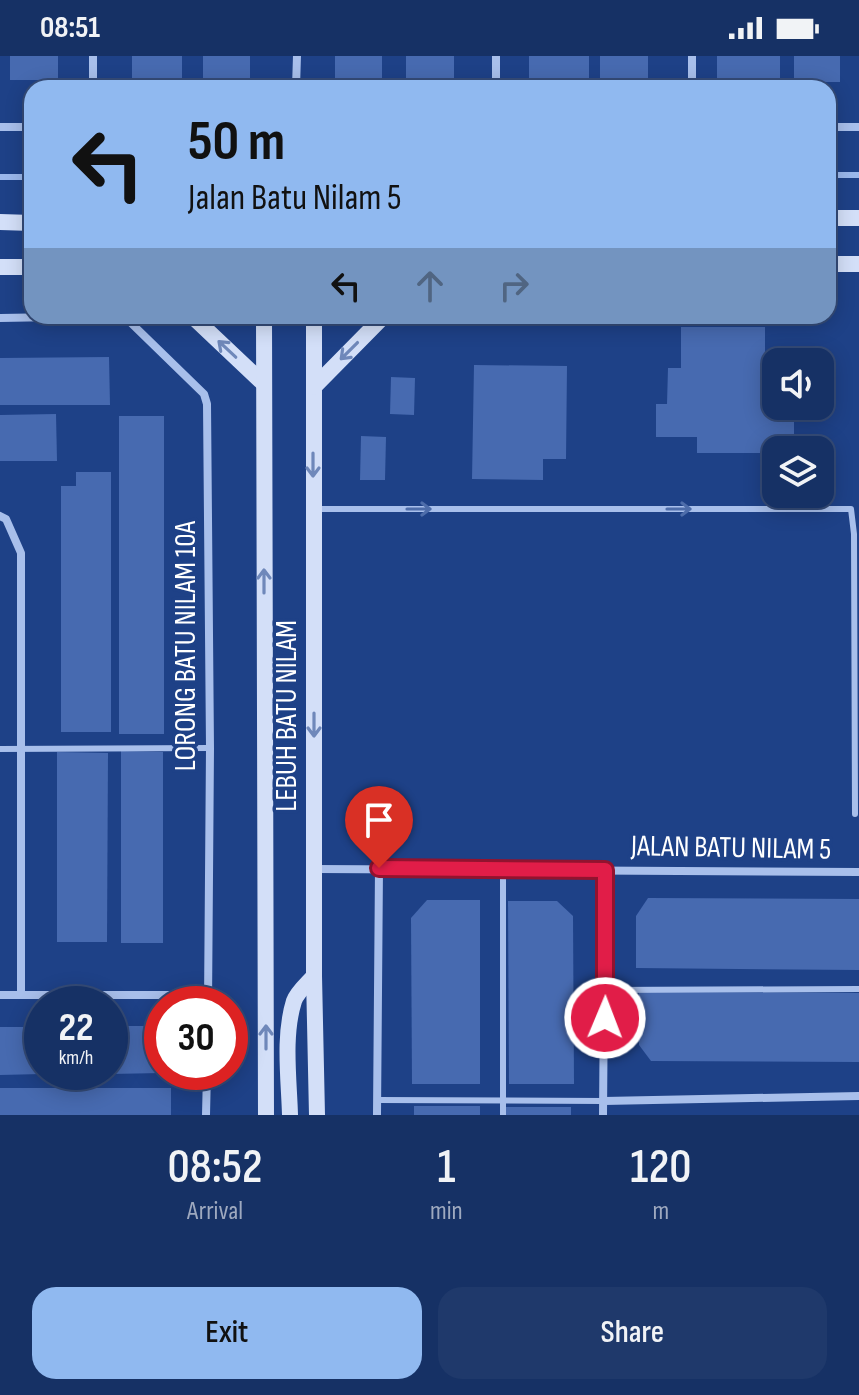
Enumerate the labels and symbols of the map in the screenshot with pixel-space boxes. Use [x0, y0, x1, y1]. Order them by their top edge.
one-way arrow [218, 341, 238, 359]
one-way arrow [339, 341, 358, 361]
one-way arrow [305, 451, 321, 478]
one-way arrow [405, 501, 432, 517]
one-way arrow [665, 501, 692, 517]
street label: LORONG BATU NILAM 10A [168, 521, 204, 771]
one-way arrow [256, 568, 272, 595]
street label: LEBUH BATU NILAM [269, 620, 305, 812]
one-way arrow [306, 711, 322, 738]
pin [345, 786, 413, 868]
street label: JALAN BATU NILAM 5 [630, 828, 831, 868]
position arrow [563, 976, 647, 1060]
speed limit sign: 30 [144, 986, 248, 1090]
one-way arrow [258, 1024, 274, 1051]

